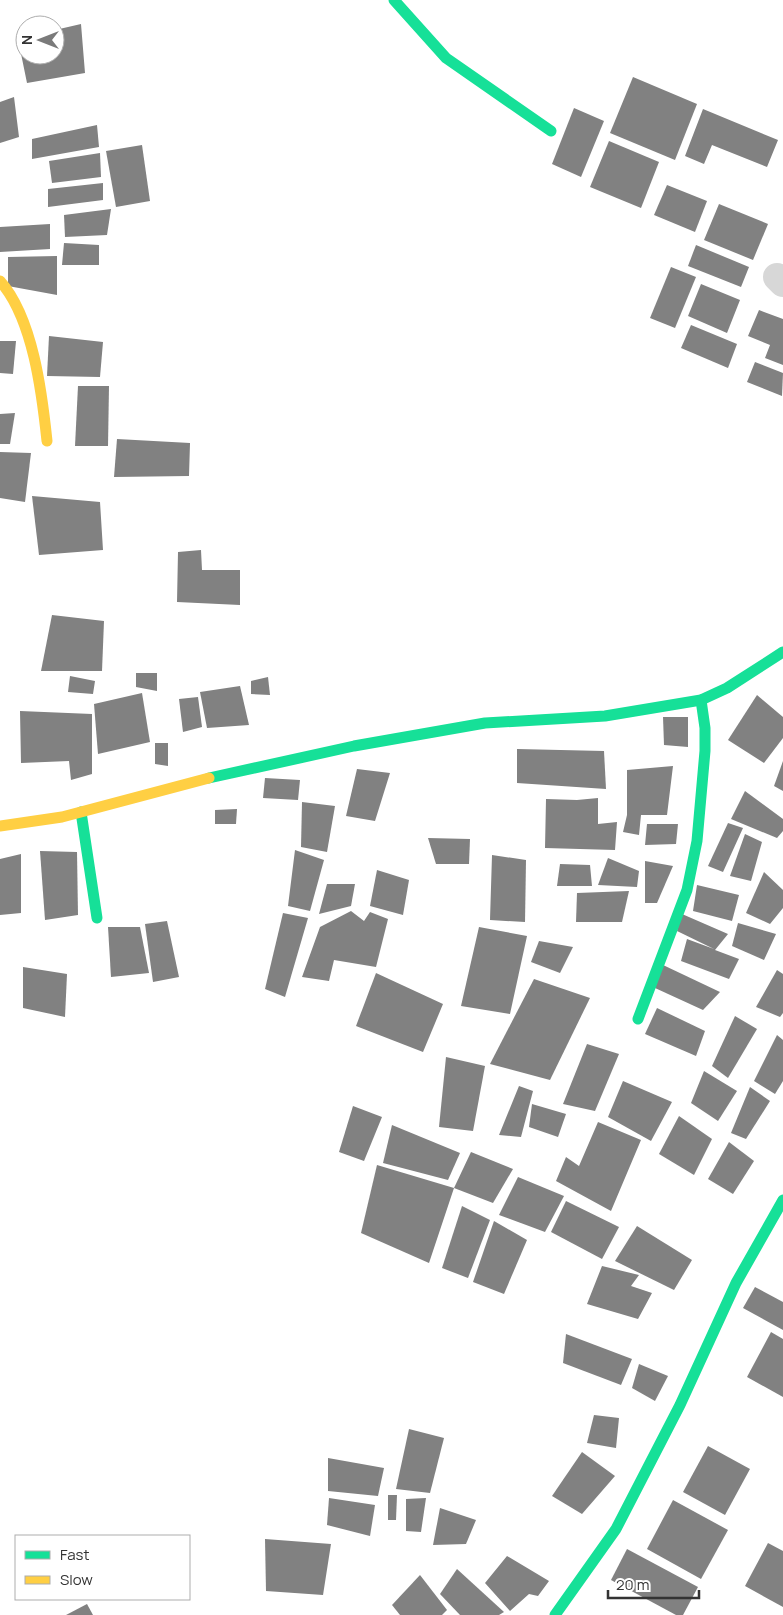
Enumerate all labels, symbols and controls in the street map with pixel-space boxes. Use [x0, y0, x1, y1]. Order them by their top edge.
north arrow [15, 15, 65, 65]
text: N [17, 35, 36, 45]
legend [15, 1535, 190, 1600]
text: Fast [60, 1544, 89, 1565]
scale bar [608, 1568, 699, 1600]
text: Slow [60, 1569, 93, 1590]
text: 20 m [616, 1574, 649, 1595]

